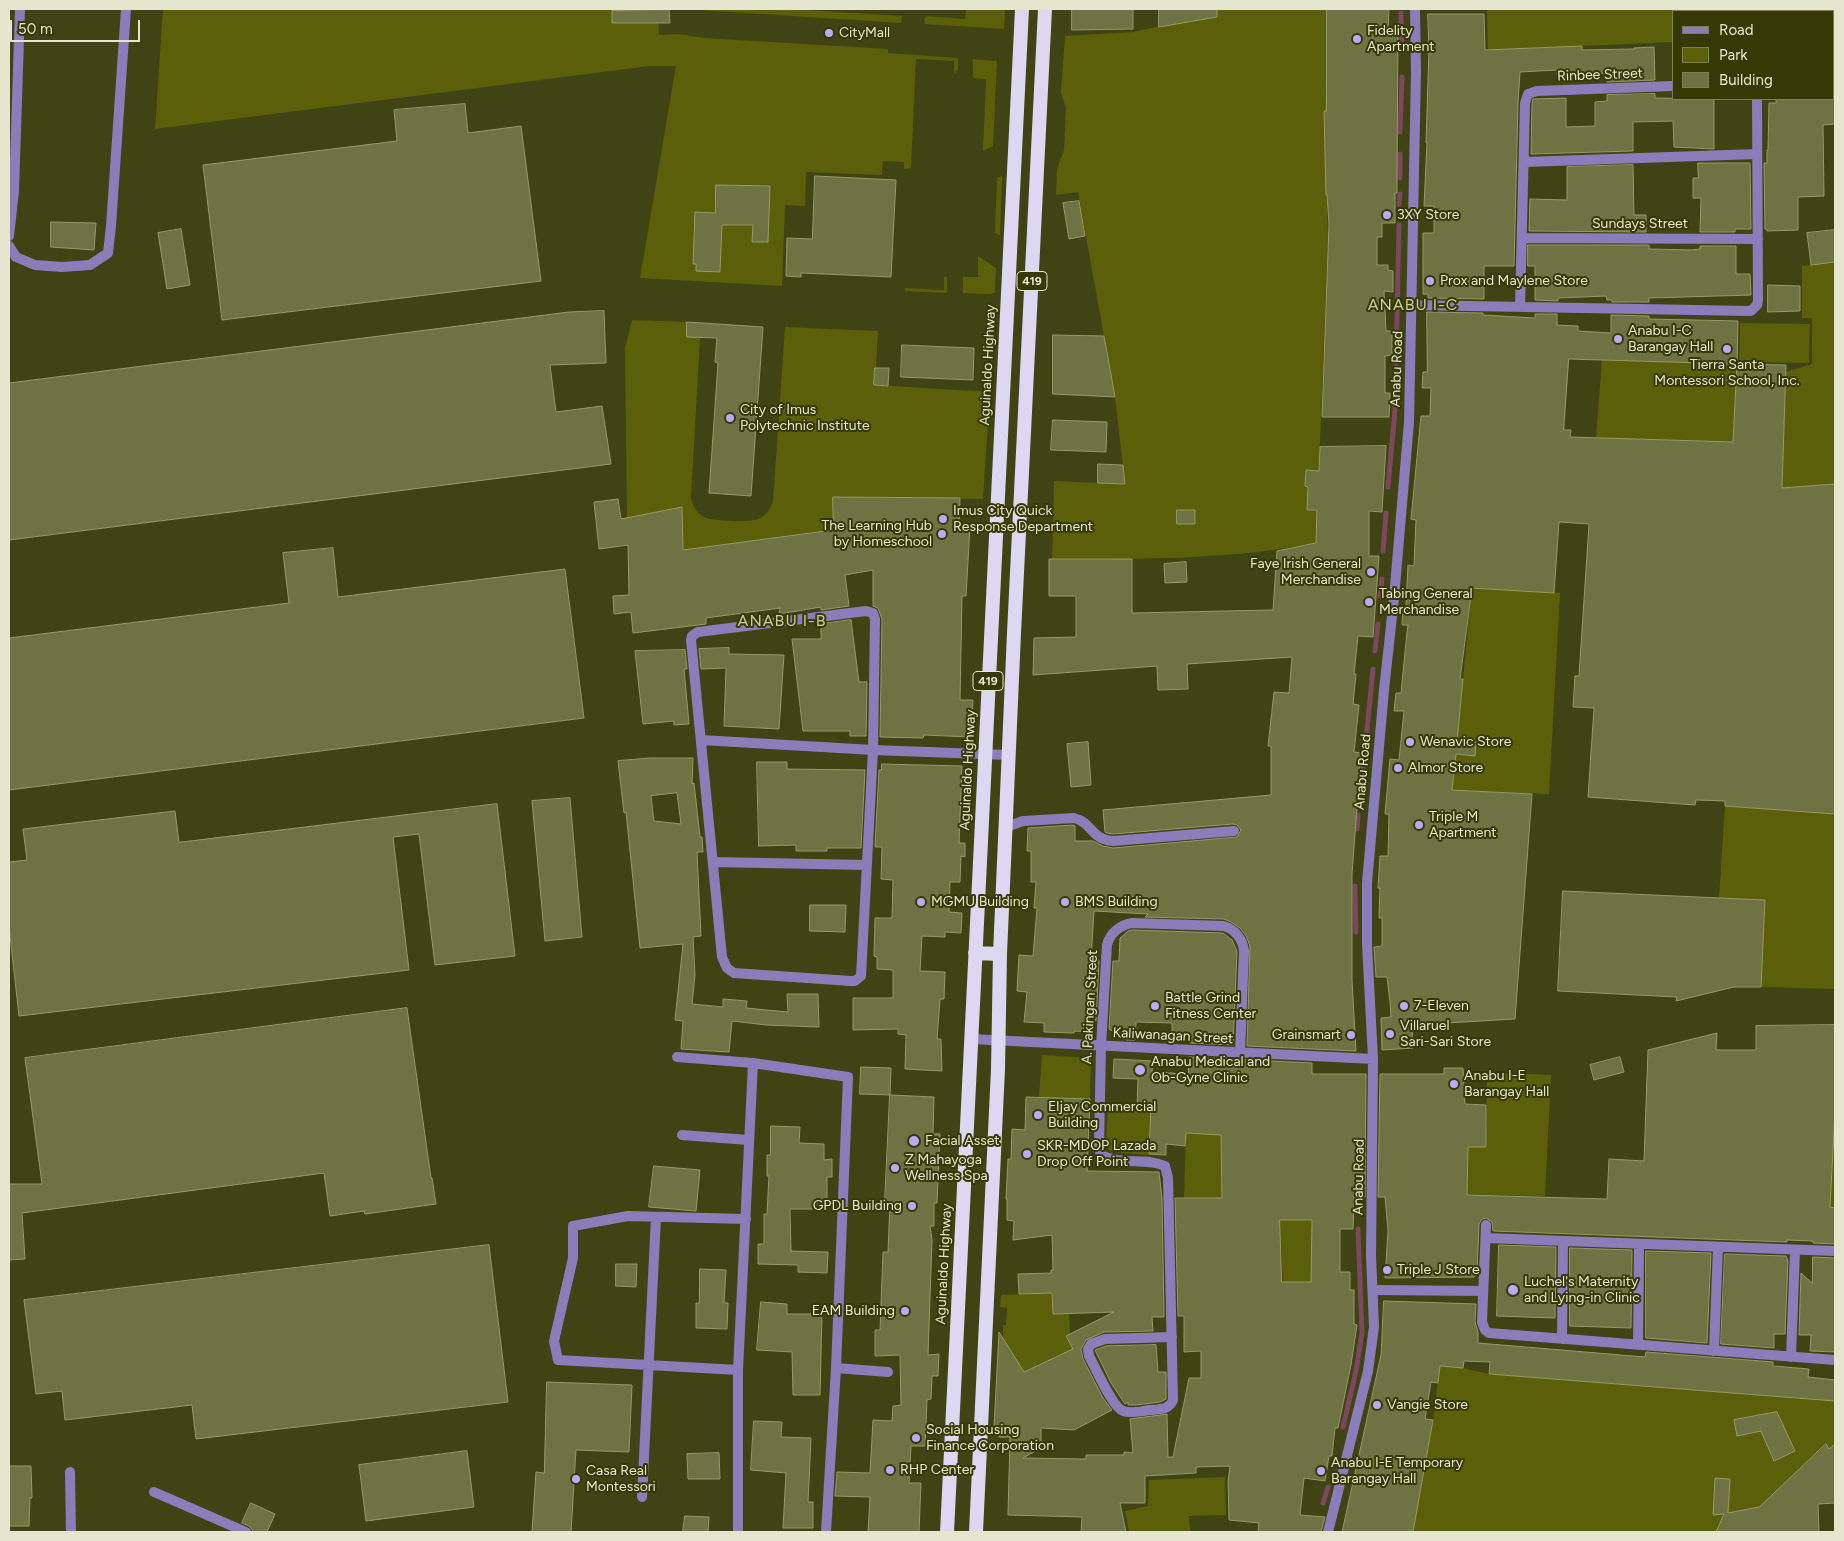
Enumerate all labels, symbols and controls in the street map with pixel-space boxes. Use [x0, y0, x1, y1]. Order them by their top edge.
scale bar [12, 10, 142, 42]
legend [1672, 10, 1834, 100]
text: 50 m [18, 20, 53, 38]
text: Road [1719, 21, 1754, 39]
place label: Fidelity Apartment [1367, 23, 1435, 56]
place label: CityMall [839, 25, 890, 41]
marker: CityMall [823, 27, 835, 39]
marker: Fidelity Apartment [1351, 33, 1363, 45]
text: Park [1719, 46, 1748, 64]
street label: Rinbee Street [1557, 65, 1643, 85]
text: Building [1719, 71, 1773, 89]
place label: 3XY Store [1397, 207, 1459, 223]
marker: 3XY Store [1381, 209, 1393, 221]
street label: Sundays Street [1592, 216, 1688, 232]
road number: 419 [1017, 272, 1047, 290]
place label: Prox and Maylene Store [1440, 273, 1588, 289]
marker: Prox and Maylene Store [1424, 275, 1436, 287]
district label: ANABU I-C [1367, 295, 1459, 315]
street label: Aguinaldo Highway [976, 304, 1000, 426]
place label: Anabu I-C Barangay Hall [1628, 323, 1713, 356]
street label: Anabu Road [1387, 331, 1407, 407]
marker: Anabu I-C Barangay Hall [1612, 333, 1624, 345]
marker: Tierra Santa Montessori School, Inc. [1721, 343, 1733, 355]
place label: Tierra Santa Montessori School, Inc. [1654, 357, 1800, 390]
place label: City of Imus Polytechnic Institute [740, 402, 870, 434]
marker: City of Imus Polytechnic Institute [724, 412, 736, 424]
place label: Imus City Quick Response Department [953, 503, 1093, 536]
marker: Imus City Quick Response Department [937, 513, 949, 525]
place label: The Learning Hub by Homeschool [821, 518, 932, 550]
marker: The Learning Hub by Homeschool [936, 528, 948, 540]
place label: Faye Irish General Merchandise [1250, 556, 1361, 588]
marker: Faye Irish General Merchandise [1365, 566, 1377, 578]
place label: Tabing General Merchandise [1379, 586, 1473, 618]
marker: Tabing General Merchandise [1363, 596, 1375, 608]
district label: ANABU I-B [736, 611, 828, 631]
road number: 419 [973, 671, 1003, 690]
street label: Aguinaldo Highway [956, 709, 980, 831]
street label: Anabu Road [1351, 733, 1375, 811]
place label: Wenavic Store [1420, 734, 1511, 750]
marker: Wenavic Store [1404, 736, 1416, 748]
place label: Almor Store [1408, 760, 1483, 776]
marker: Almor Store [1392, 762, 1404, 774]
place label: Triple M Apartment [1429, 809, 1497, 842]
marker: Triple M Apartment [1413, 819, 1425, 831]
place label: MGMU Building [931, 894, 1029, 910]
place label: BMS Building [1075, 894, 1158, 910]
marker: MGMU Building [915, 896, 927, 908]
marker: BMS Building [1059, 896, 1071, 908]
street label: A. Pakingan Street [1079, 949, 1101, 1065]
place label: Battle Grind Fitness Center [1165, 990, 1256, 1022]
place label: 7-Eleven [1414, 998, 1469, 1014]
marker: Battle Grind Fitness Center [1149, 1000, 1161, 1012]
marker: 7-Eleven [1398, 1000, 1410, 1012]
place label: Villaruel Sari-Sari Store [1400, 1018, 1491, 1050]
street label: Kaliwanagan Street [1112, 1024, 1234, 1048]
place label: Grainsmart [1272, 1027, 1341, 1043]
marker: Villaruel Sari-Sari Store [1384, 1028, 1396, 1040]
marker: Grainsmart [1345, 1029, 1357, 1041]
place label: Anabu Medical and Ob-Gyne Clinic [1151, 1054, 1270, 1086]
marker: Anabu Medical and Ob-Gyne Clinic [1133, 1063, 1147, 1077]
place label: Anabu I-E Barangay Hall [1464, 1068, 1549, 1100]
marker: Anabu I-E Barangay Hall [1448, 1078, 1460, 1090]
place label: Eljay Commercial Building [1048, 1099, 1156, 1132]
marker: Eljay Commercial Building [1032, 1109, 1044, 1121]
place label: Facial Asset [925, 1133, 1000, 1149]
marker: Facial Asset [907, 1134, 921, 1148]
place label: SKR-MDOP Lazada Drop Off Point [1037, 1138, 1156, 1170]
street label: Anabu Road [1350, 1139, 1368, 1215]
marker: SKR-MDOP Lazada Drop Off Point [1021, 1148, 1033, 1160]
place label: Z Mahayoga Wellness Spa [905, 1152, 988, 1184]
marker: Z Mahayoga Wellness Spa [889, 1162, 901, 1174]
place label: GPDL Building [813, 1198, 902, 1214]
marker: GPDL Building [906, 1200, 918, 1212]
street label: Aguinaldo Highway [932, 1203, 956, 1325]
place label: Triple J Store [1397, 1262, 1480, 1278]
marker: Triple J Store [1381, 1264, 1393, 1276]
place label: Luchel's Maternity and Lying-in Clinic [1524, 1274, 1640, 1306]
marker: Luchel's Maternity and Lying-in Clinic [1506, 1283, 1520, 1297]
place label: EAM Building [812, 1303, 895, 1319]
marker: EAM Building [899, 1305, 911, 1317]
place label: Vangie Store [1387, 1397, 1468, 1413]
marker: Vangie Store [1371, 1399, 1383, 1411]
place label: Social Housing Finance Corporation [926, 1422, 1054, 1454]
marker: Social Housing Finance Corporation [910, 1432, 922, 1444]
place label: Anabu I-E Temporary Barangay Hall [1331, 1455, 1463, 1488]
place label: RHP Center [900, 1462, 974, 1478]
place label: Casa Real Montessori [586, 1463, 656, 1495]
marker: RHP Center [884, 1464, 896, 1476]
marker: Anabu I-E Temporary Barangay Hall [1315, 1465, 1327, 1477]
marker: Casa Real Montessori [570, 1473, 582, 1485]

